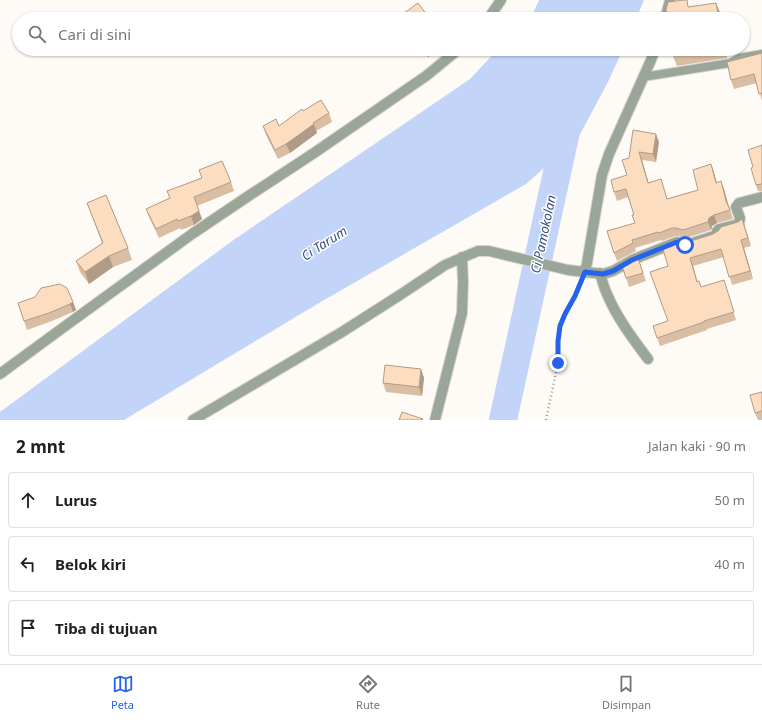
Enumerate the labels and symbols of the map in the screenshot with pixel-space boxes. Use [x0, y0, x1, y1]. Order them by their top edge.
water label: Ci Pamokolan [526, 193, 560, 275]
water label: Ci Tarum [298, 221, 350, 265]
route start [676, 236, 694, 254]
route end [549, 354, 567, 372]

